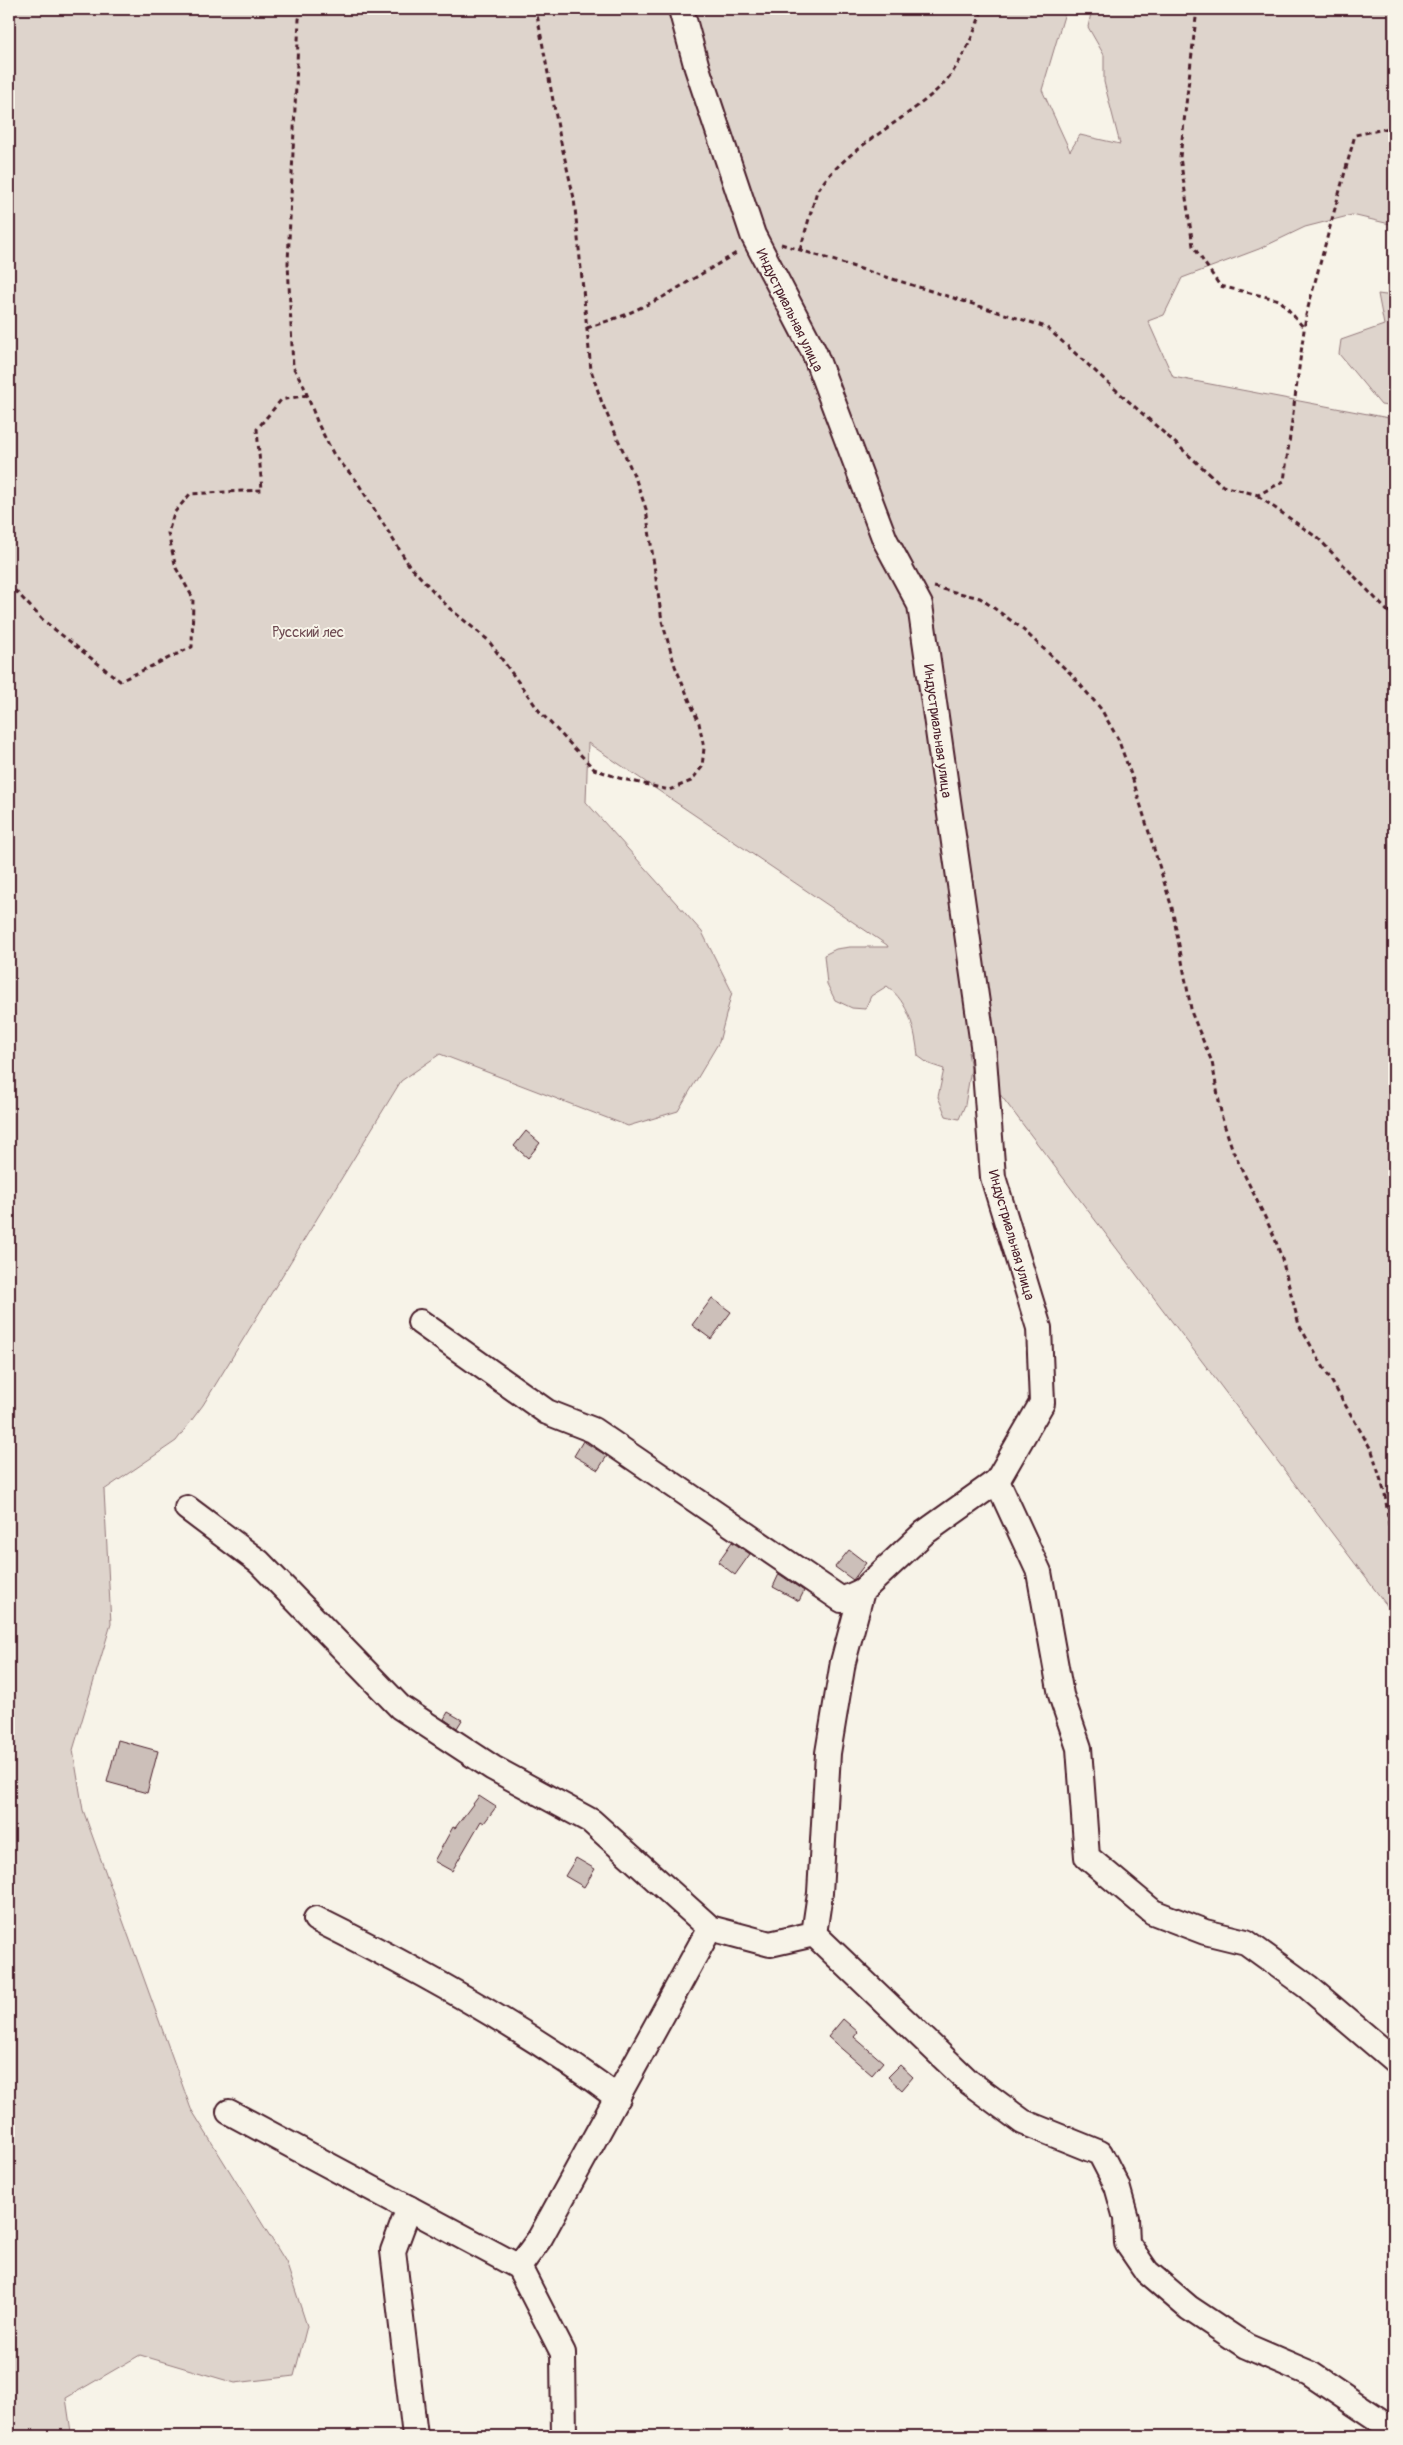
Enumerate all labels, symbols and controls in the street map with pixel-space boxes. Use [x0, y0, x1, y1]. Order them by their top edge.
street label: Индустриальная улица [752, 246, 827, 375]
park label: Русский лес [272, 624, 344, 641]
street label: Индустриальная улица [920, 663, 955, 799]
street label: Индустриальная улица [985, 1168, 1038, 1302]

